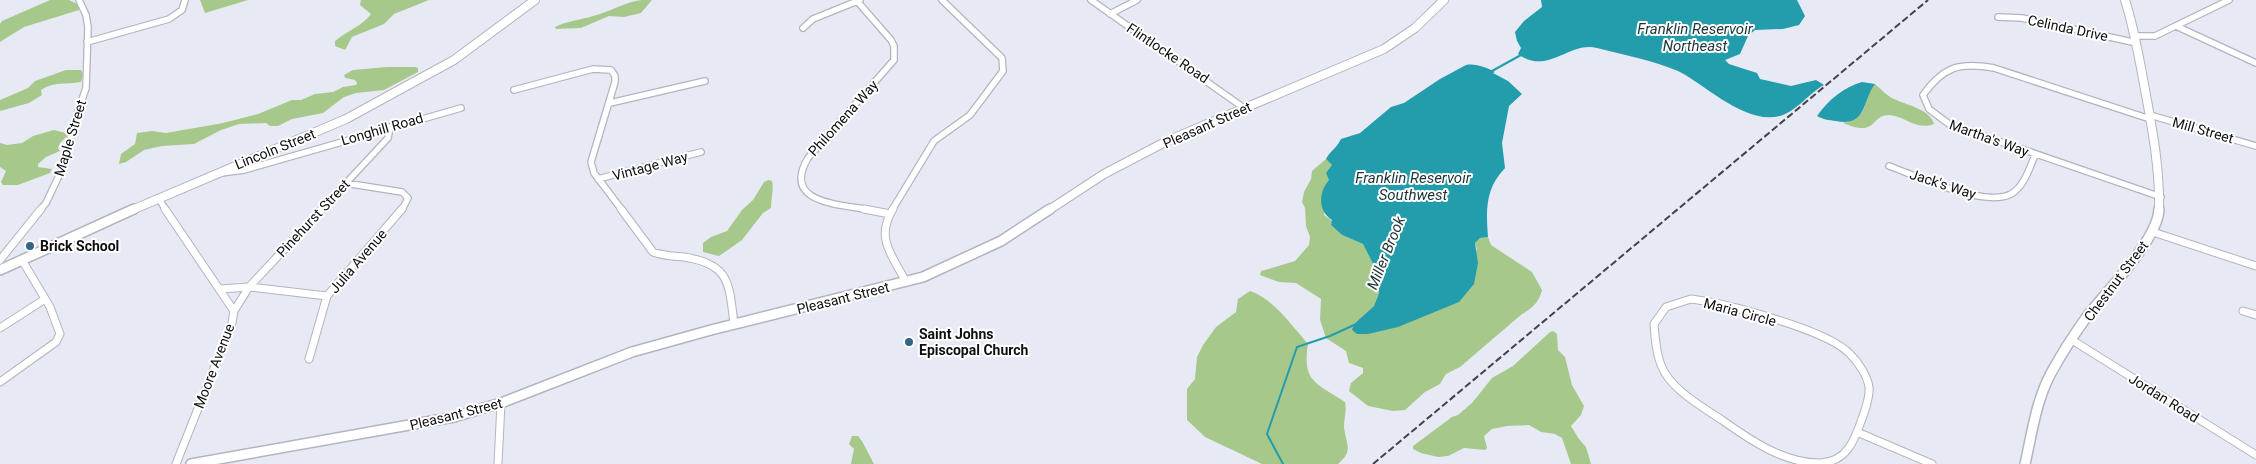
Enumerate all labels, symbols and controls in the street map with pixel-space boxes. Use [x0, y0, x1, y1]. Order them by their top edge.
street label: Celinda Drive [2026, 12, 2110, 44]
street label: Flintlocke Road [1124, 20, 1212, 86]
water label: Franklin Reservoir Northeast [1637, 20, 1754, 55]
street label: Philomena Way [805, 77, 881, 159]
street label: Maple Street [51, 98, 89, 178]
street label: Pleasant Street [1160, 98, 1254, 152]
street label: Longhill Road [339, 110, 425, 148]
street label: Mill Street [2171, 114, 2236, 146]
street label: Martha's Way [1947, 116, 2031, 160]
street label: Lincoln Street [232, 125, 318, 172]
street label: Vintage Way [611, 148, 690, 184]
street label: Jack's Way [1908, 166, 1978, 202]
water label: Franklin Reservoir Southwest [1355, 169, 1472, 204]
street label: Pinehurst Street [273, 176, 353, 260]
water label: Miller Brook [1363, 213, 1409, 292]
street label: Julia Avenue [326, 226, 390, 296]
street label: Chestnut Street [2081, 237, 2152, 324]
place label: Brick School [40, 238, 119, 254]
marker: Brick School [24, 240, 36, 252]
street label: Pleasant Street [795, 279, 891, 317]
street label: Maria Circle [1702, 295, 1778, 329]
street label: Moore Avenue [190, 321, 238, 411]
place label: Saint Johns Episcopal Church [919, 326, 1029, 358]
marker: Saint Johns Episcopal Church [903, 336, 915, 348]
street label: Jordan Road [2126, 370, 2202, 426]
street label: Pleasant Street [408, 395, 504, 433]

